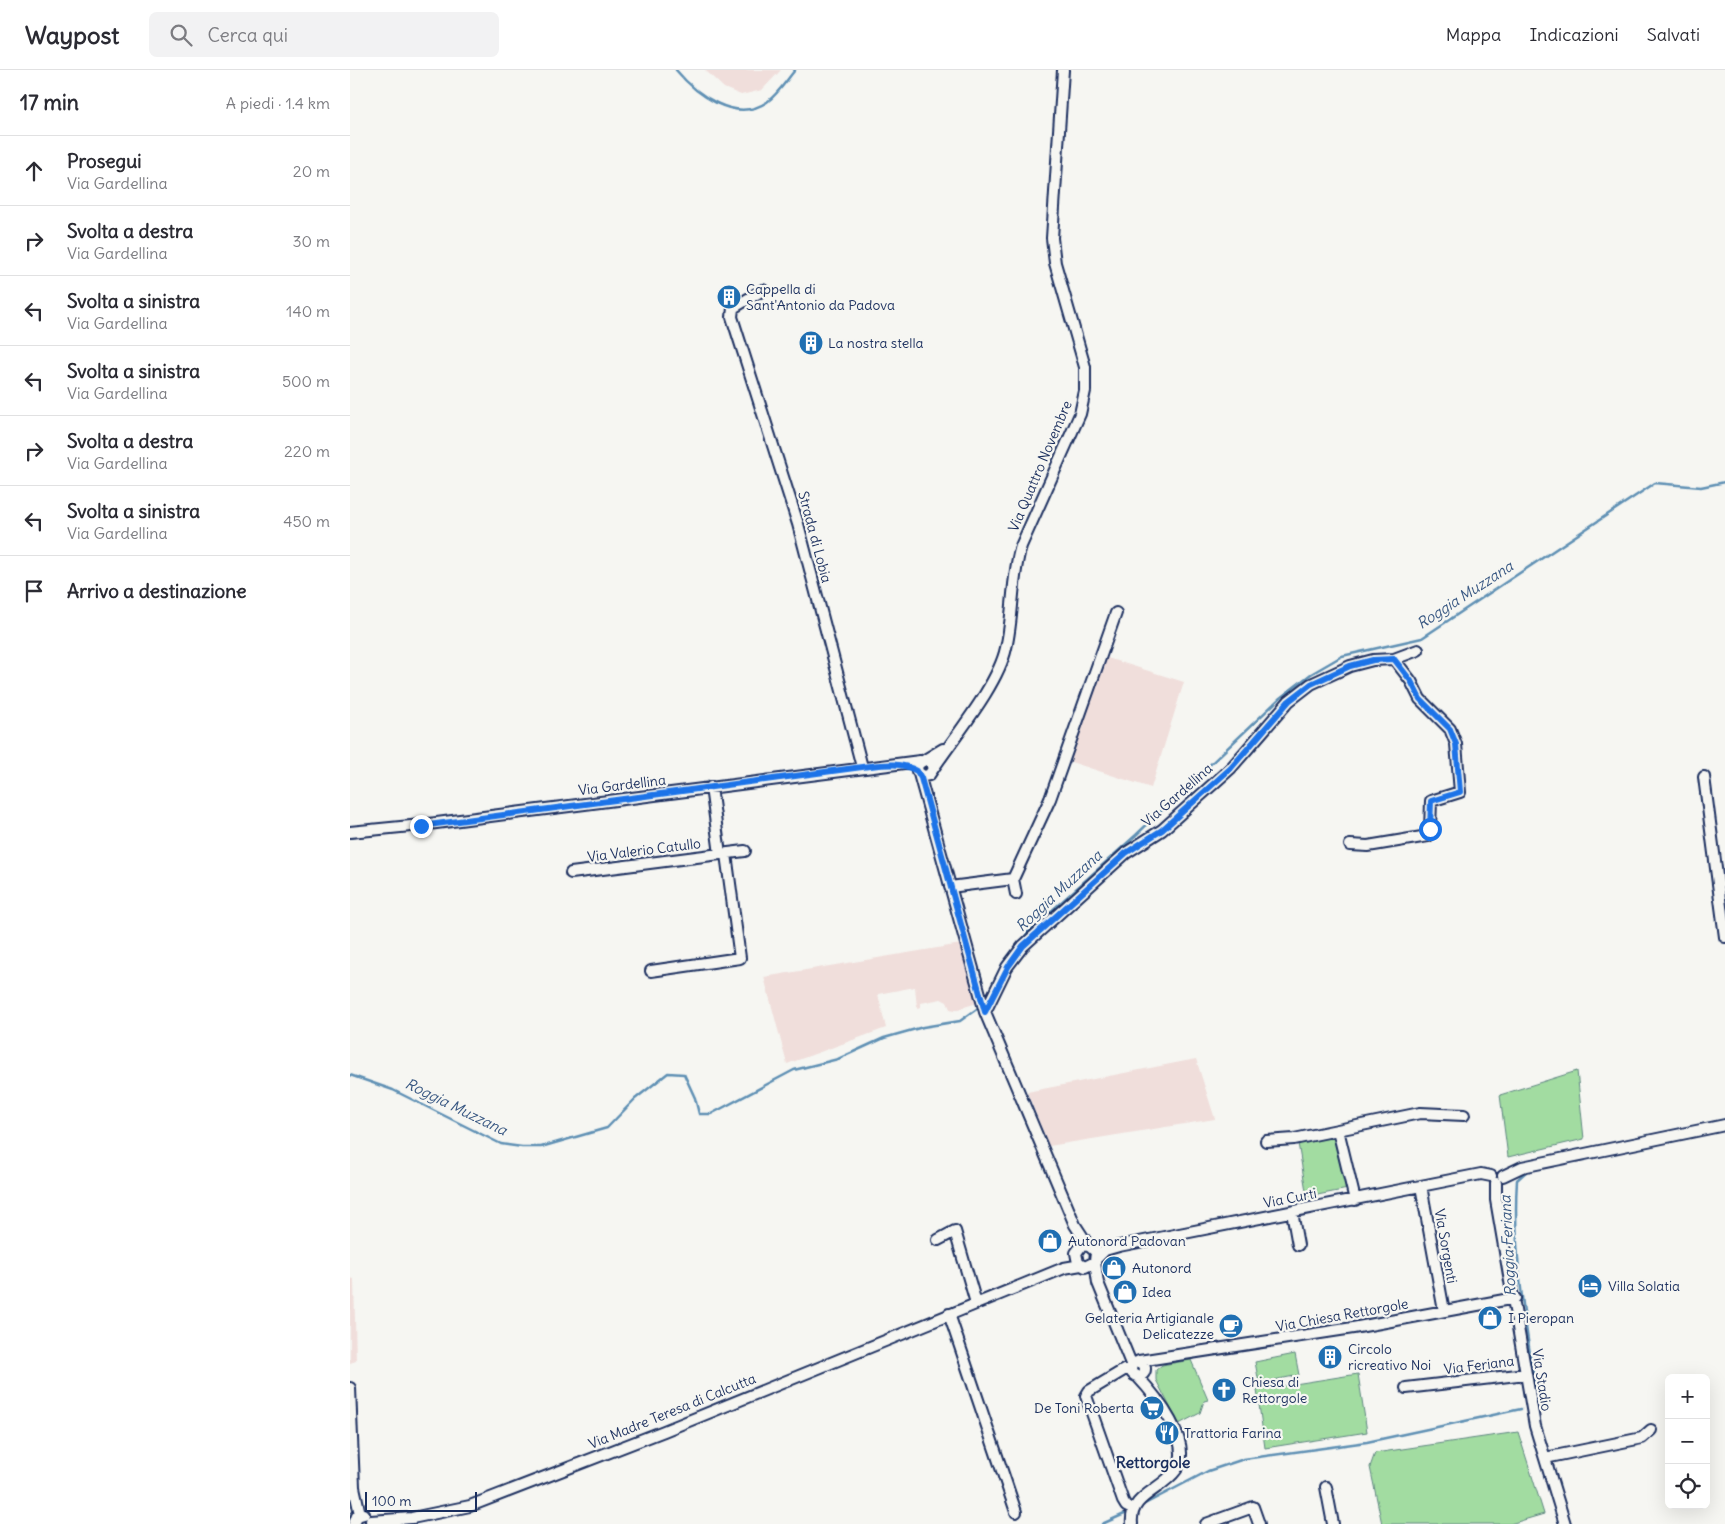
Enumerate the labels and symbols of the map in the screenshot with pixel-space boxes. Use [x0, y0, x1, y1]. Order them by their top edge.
place label: Cappella di Sant'Antonio da Padova [746, 280, 895, 314]
building icon: Cappella di Sant'Antonio da Padova [716, 284, 742, 310]
building icon: La nostra stella [798, 330, 824, 356]
place label: La nostra stella [828, 334, 924, 352]
street label: Via Quattro Novembre [1004, 398, 1076, 534]
street label: Strada di Lobia [794, 489, 836, 585]
water label: Roggia Muzzana [1413, 556, 1518, 633]
street label: Via Gardellina [1138, 759, 1216, 831]
street label: Via Gardellina [577, 771, 667, 799]
route end [410, 815, 433, 838]
route start [1419, 818, 1442, 841]
street label: Via Valerio Catullo [586, 834, 702, 866]
water label: Roggia Muzzana [1012, 845, 1107, 935]
water label: Roggia Muzzana [402, 1074, 512, 1140]
street label: Via Curti [1262, 1184, 1318, 1212]
water label: Roggia Feriana [1495, 1194, 1520, 1297]
street label: Via Sorgenti [1431, 1207, 1461, 1285]
shop icon: Autonord Padovan [1037, 1228, 1063, 1254]
place label: Autonord Padovan [1068, 1232, 1186, 1250]
shop icon: Autonord [1101, 1255, 1127, 1281]
place label: Autonord [1132, 1259, 1192, 1277]
hotel icon: Villa Solatia [1577, 1273, 1603, 1299]
place label: Villa Solatia [1608, 1277, 1680, 1295]
shop icon: Idea [1112, 1279, 1138, 1305]
place label: Idea [1142, 1283, 1172, 1301]
street label: Via Chiesa Rettorgole [1274, 1294, 1410, 1336]
shop icon: I Pieropan [1477, 1305, 1503, 1331]
place label: Gelateria Artigianale Delicatezze [1085, 1309, 1214, 1343]
place label: I Pieropan [1508, 1309, 1574, 1327]
cafe icon: Gelateria Artigianale Delicatezze [1218, 1313, 1244, 1339]
place label: Circolo ricreativo Noi [1348, 1340, 1431, 1374]
building icon: Circolo ricreativo Noi [1317, 1344, 1343, 1370]
street label: Via Stadio [1528, 1348, 1556, 1412]
street label: Via Feriana [1443, 1352, 1515, 1378]
street label: Via Madre Teresa di Calcutta [586, 1369, 758, 1453]
place label: Chiesa di Rettorgole [1242, 1373, 1307, 1407]
church icon: Chiesa di Rettorgole [1211, 1377, 1237, 1403]
supermarket icon: De Toni Roberta [1139, 1395, 1165, 1421]
place label: De Toni Roberta [1034, 1399, 1134, 1417]
restaurant icon: Trattoria Farina [1154, 1420, 1180, 1446]
place label: Trattoria Farina [1184, 1424, 1282, 1442]
district label: Rettorgole [1116, 1452, 1191, 1473]
scale bar [365, 1489, 478, 1512]

